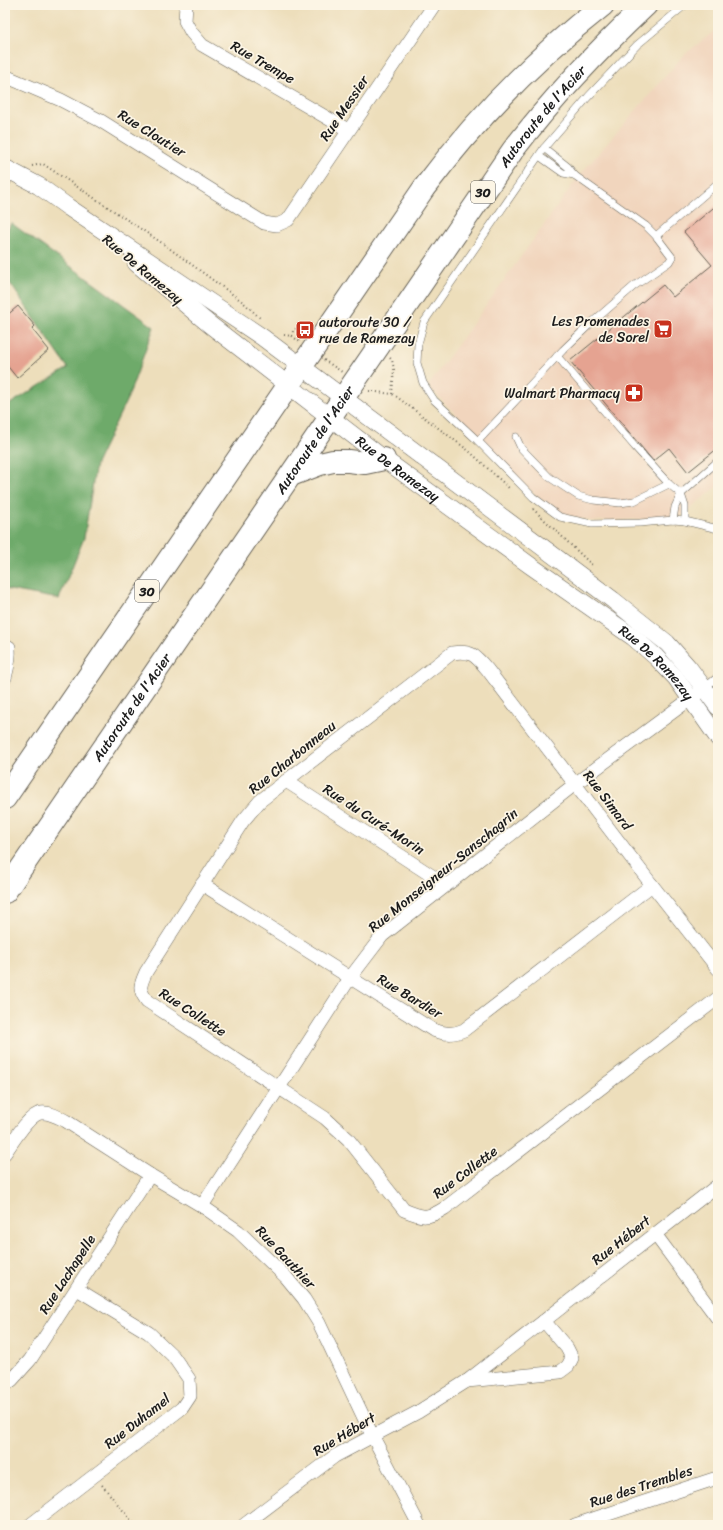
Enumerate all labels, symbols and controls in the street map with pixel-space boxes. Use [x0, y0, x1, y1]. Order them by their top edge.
street label: Rue Trempe [226, 34, 300, 91]
street label: Autoroute de l'Acier [492, 59, 593, 174]
street label: Rue Messier [313, 69, 377, 146]
street label: Rue Cloutier [113, 103, 192, 165]
road number: 30 [471, 181, 495, 203]
street label: Rue De Ramezay [96, 228, 190, 312]
place label: Les Promenades de Sorel [552, 309, 650, 350]
place label: autoroute 30 / rue de Ramezay [319, 310, 416, 351]
supermarket icon: Les Promenades de Sorel [652, 318, 674, 340]
bus stop icon: autoroute 30 / rue de Ramezay [294, 319, 316, 341]
street label: Autoroute de l'Acier [268, 380, 362, 500]
place label: Walmart Pharmacy [504, 381, 621, 406]
pharmacy icon: Walmart Pharmacy [623, 382, 645, 404]
street label: Rue De Ramezay [350, 429, 446, 509]
road number: 30 [135, 580, 159, 602]
street label: Rue De Ramezay [613, 618, 701, 707]
street label: Autoroute de l'Acier [85, 647, 179, 768]
street label: Rue Charbonneau [243, 714, 342, 801]
street label: Rue Simard [576, 765, 640, 837]
street label: Rue du Curé-Morin [318, 777, 430, 862]
street label: Rue Monseigneur-Sanschagrin [363, 801, 524, 939]
street label: Rue Bardier [372, 967, 448, 1027]
street label: Rue Collette [154, 981, 232, 1044]
street label: Rue Collette [427, 1139, 503, 1205]
street label: Rue Hébert [586, 1208, 658, 1272]
street label: Rue Gauthier [249, 1220, 323, 1296]
street label: Rue Lachapelle [32, 1229, 103, 1319]
street label: Rue Duhamel [98, 1387, 177, 1456]
street label: Rue Hébert [308, 1405, 382, 1463]
street label: Rue des Trembles [587, 1458, 696, 1515]

